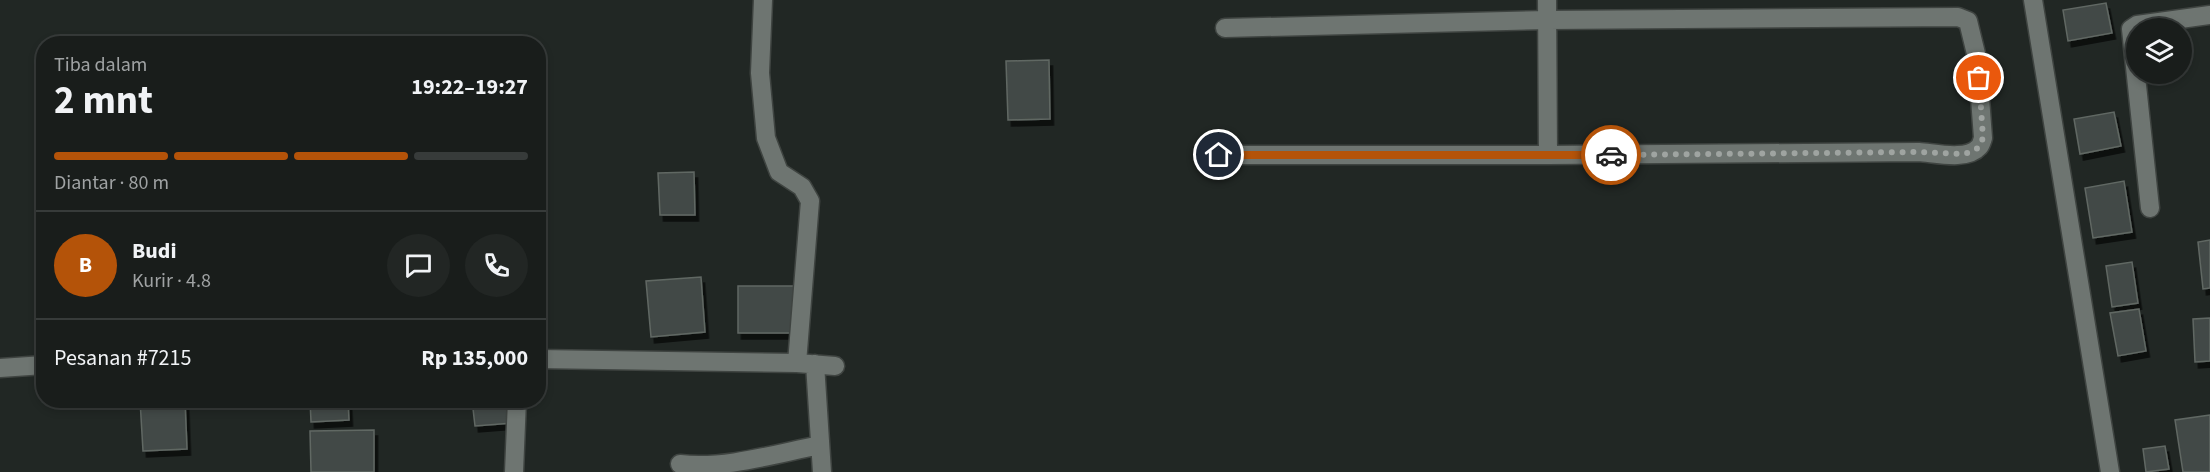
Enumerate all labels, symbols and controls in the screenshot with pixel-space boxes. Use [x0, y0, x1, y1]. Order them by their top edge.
map controls [2126, 18, 2192, 84]
button: layers [2126, 18, 2192, 84]
text: Tiba dalam [54, 51, 147, 79]
pin [1953, 52, 2004, 103]
icon: bag [1962, 61, 1995, 94]
text: 19:22–19:27 [411, 71, 528, 103]
text: 2 mnt [54, 73, 153, 129]
courier [1581, 125, 1641, 185]
pin [1193, 129, 1244, 180]
icon: home [1202, 138, 1235, 171]
icon: car [1595, 139, 1628, 172]
text: Diantar · 80 m [54, 169, 169, 197]
button: chat [387, 234, 450, 297]
button: phone [465, 234, 528, 297]
text: Budi [132, 235, 176, 267]
text: B [79, 249, 92, 281]
text: Kurir · 4.8 [132, 267, 211, 295]
text: Pesanan #7215 [54, 342, 191, 374]
text: Rp 135,000 [421, 342, 528, 374]

